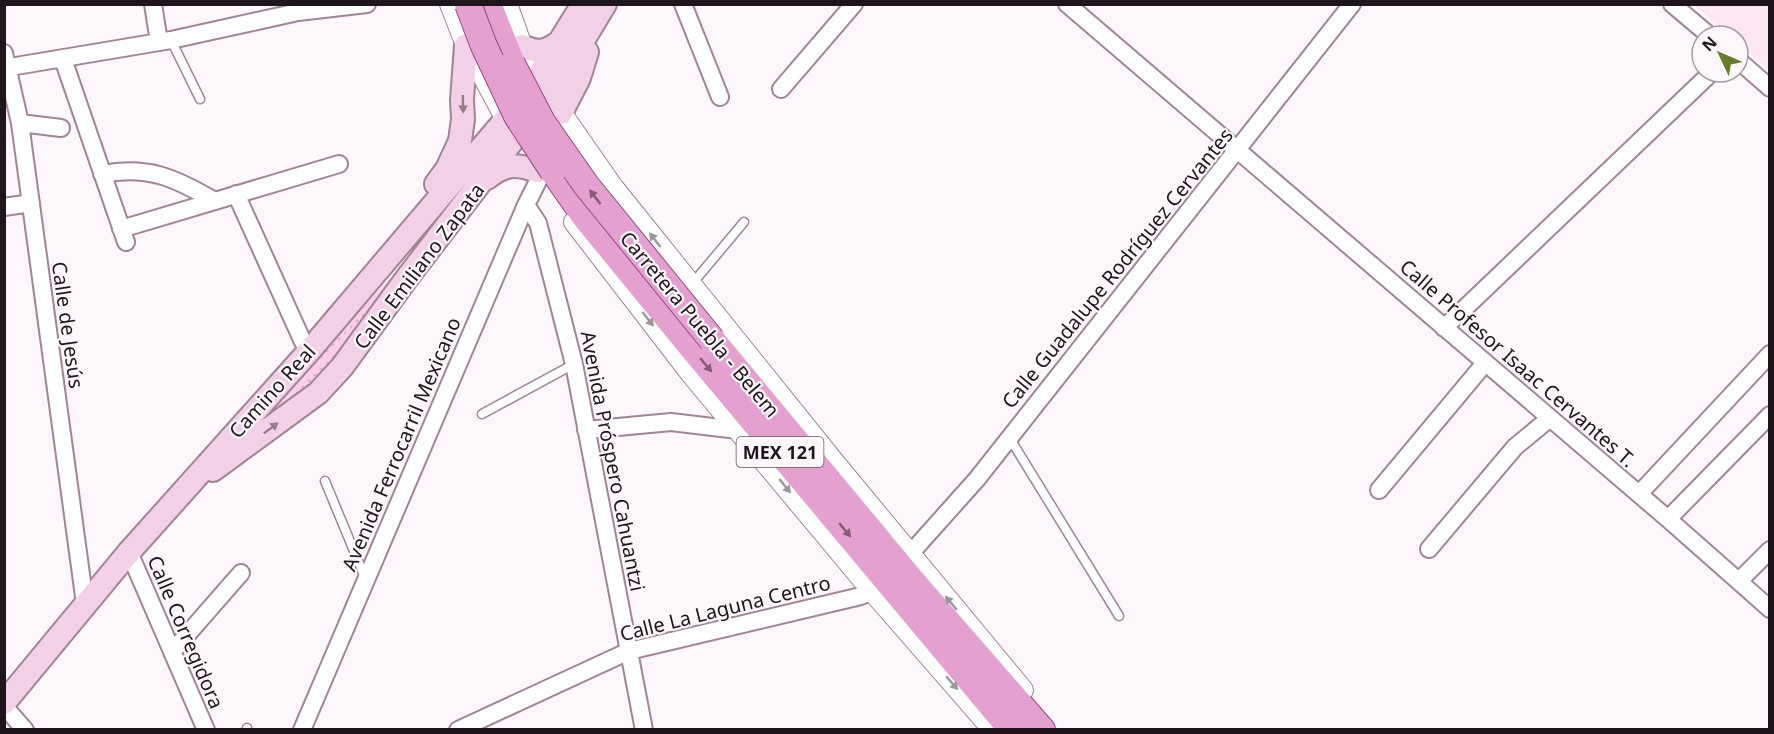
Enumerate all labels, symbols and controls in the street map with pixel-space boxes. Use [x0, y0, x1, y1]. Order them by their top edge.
north arrow [1690, 24, 1750, 84]
text: N [1697, 31, 1722, 56]
one-way arrow [458, 94, 468, 113]
street label: Calle Guadalupe Rodríguez Cervantes [995, 122, 1239, 414]
street label: Calle Emiliano Zapata [348, 177, 490, 355]
one-way arrow [590, 189, 602, 204]
street label: Carretera Puebla - Belem [614, 225, 786, 423]
one-way arrow [648, 232, 661, 248]
street label: Calle Profesor Isaac Cervantes T. [1394, 253, 1642, 473]
street label: Calle de Jesús [46, 260, 90, 390]
one-way arrow [642, 311, 655, 327]
street label: Avenida Ferrocarril Mexicano [335, 313, 467, 575]
street label: Avenida Próspero Cahuantzi [574, 328, 652, 594]
street label: Camino Real [223, 338, 321, 444]
one-way arrow [700, 357, 713, 373]
one-way arrow [264, 423, 279, 435]
road number: MEX 121 [736, 437, 824, 467]
one-way arrow [778, 479, 790, 494]
one-way arrow [838, 523, 850, 538]
street label: Calle Corregidora [142, 551, 230, 713]
street label: Calle La Laguna Centro [617, 569, 833, 647]
one-way arrow [944, 595, 957, 611]
one-way arrow [945, 675, 959, 690]

